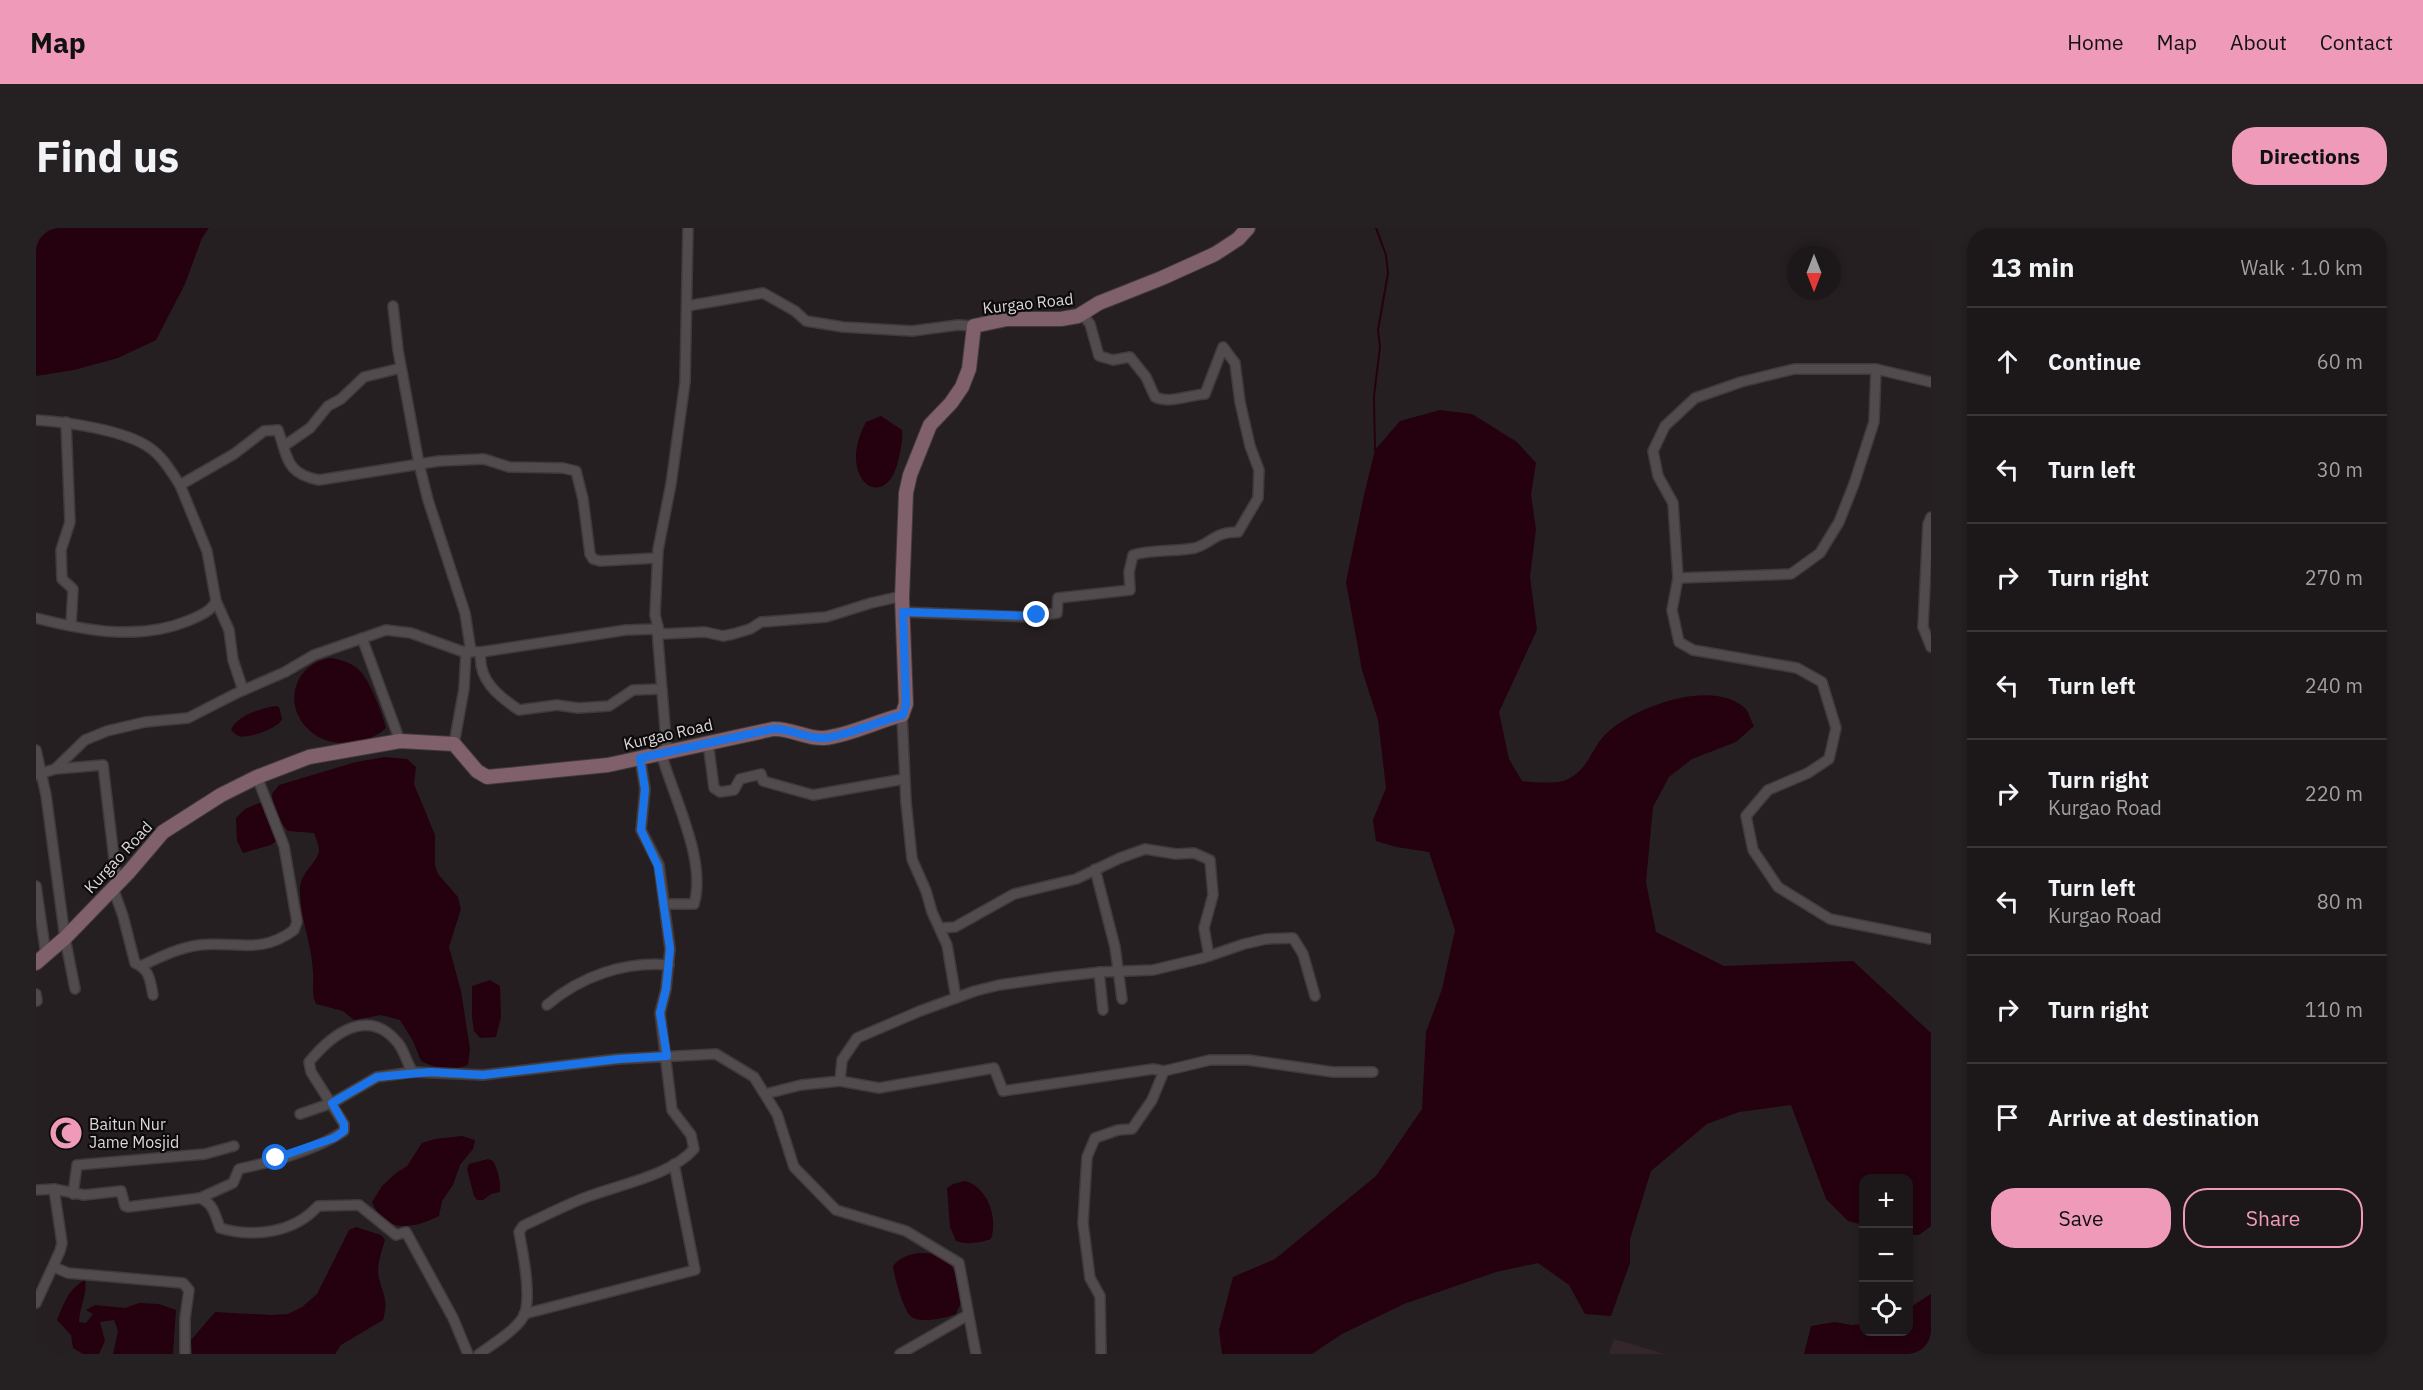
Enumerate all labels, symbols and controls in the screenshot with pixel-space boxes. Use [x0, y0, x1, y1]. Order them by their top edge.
text: Map [30, 24, 86, 61]
text: Home [2067, 28, 2124, 56]
text: Map [2157, 28, 2197, 56]
text: About [2230, 28, 2287, 56]
text: Contact [2320, 28, 2393, 56]
button: Directions [2232, 127, 2387, 185]
text: Find us [36, 129, 179, 184]
north arrow [1787, 246, 1841, 300]
text: 13 min [1991, 250, 2075, 284]
text: Walk · 1.0 km [2241, 254, 2363, 281]
street label: Kurgao Road [982, 288, 1074, 318]
icon: ahead [1991, 345, 2024, 378]
text: Continue [2048, 347, 2141, 376]
text: 60 m [2317, 348, 2363, 375]
icon: left [1991, 453, 2024, 486]
text: Turn left [2048, 455, 2136, 484]
text: 30 m [2317, 456, 2363, 483]
icon: right [1991, 561, 2024, 594]
text: Turn right [2048, 563, 2149, 592]
text: 270 m [2305, 564, 2363, 591]
route end [1023, 601, 1049, 627]
icon: left [1991, 669, 2024, 702]
text: Turn left [2048, 671, 2136, 700]
text: 240 m [2305, 672, 2363, 699]
street label: Kurgao Road [621, 714, 715, 754]
text: Turn right [2048, 765, 2149, 794]
icon: right [1991, 777, 2024, 810]
text: 220 m [2305, 780, 2363, 807]
text: Kurgao Road [2048, 794, 2162, 821]
street label: Kurgao Road [80, 817, 156, 897]
text: Turn left [2048, 873, 2136, 902]
icon: left [1991, 885, 2024, 918]
text: 80 m [2317, 888, 2363, 915]
text: Kurgao Road [2048, 902, 2162, 929]
icon: right [1991, 993, 2024, 1026]
text: Turn right [2048, 995, 2149, 1024]
text: 110 m [2305, 996, 2363, 1023]
icon: arrive [1991, 1101, 2024, 1134]
text: Arrive at destination [2048, 1103, 2259, 1132]
place label: Baitun Nur Jame Mosjid [89, 1114, 179, 1152]
mosque icon: Baitun Nur Jame Mosjid [48, 1115, 84, 1151]
route start [262, 1144, 288, 1170]
map controls [1859, 1174, 1913, 1336]
button: + [1859, 1174, 1913, 1228]
button: Save [1991, 1188, 2171, 1248]
button: Share [2183, 1188, 2363, 1248]
button: − [1859, 1228, 1913, 1282]
button: locate [1859, 1282, 1913, 1336]

